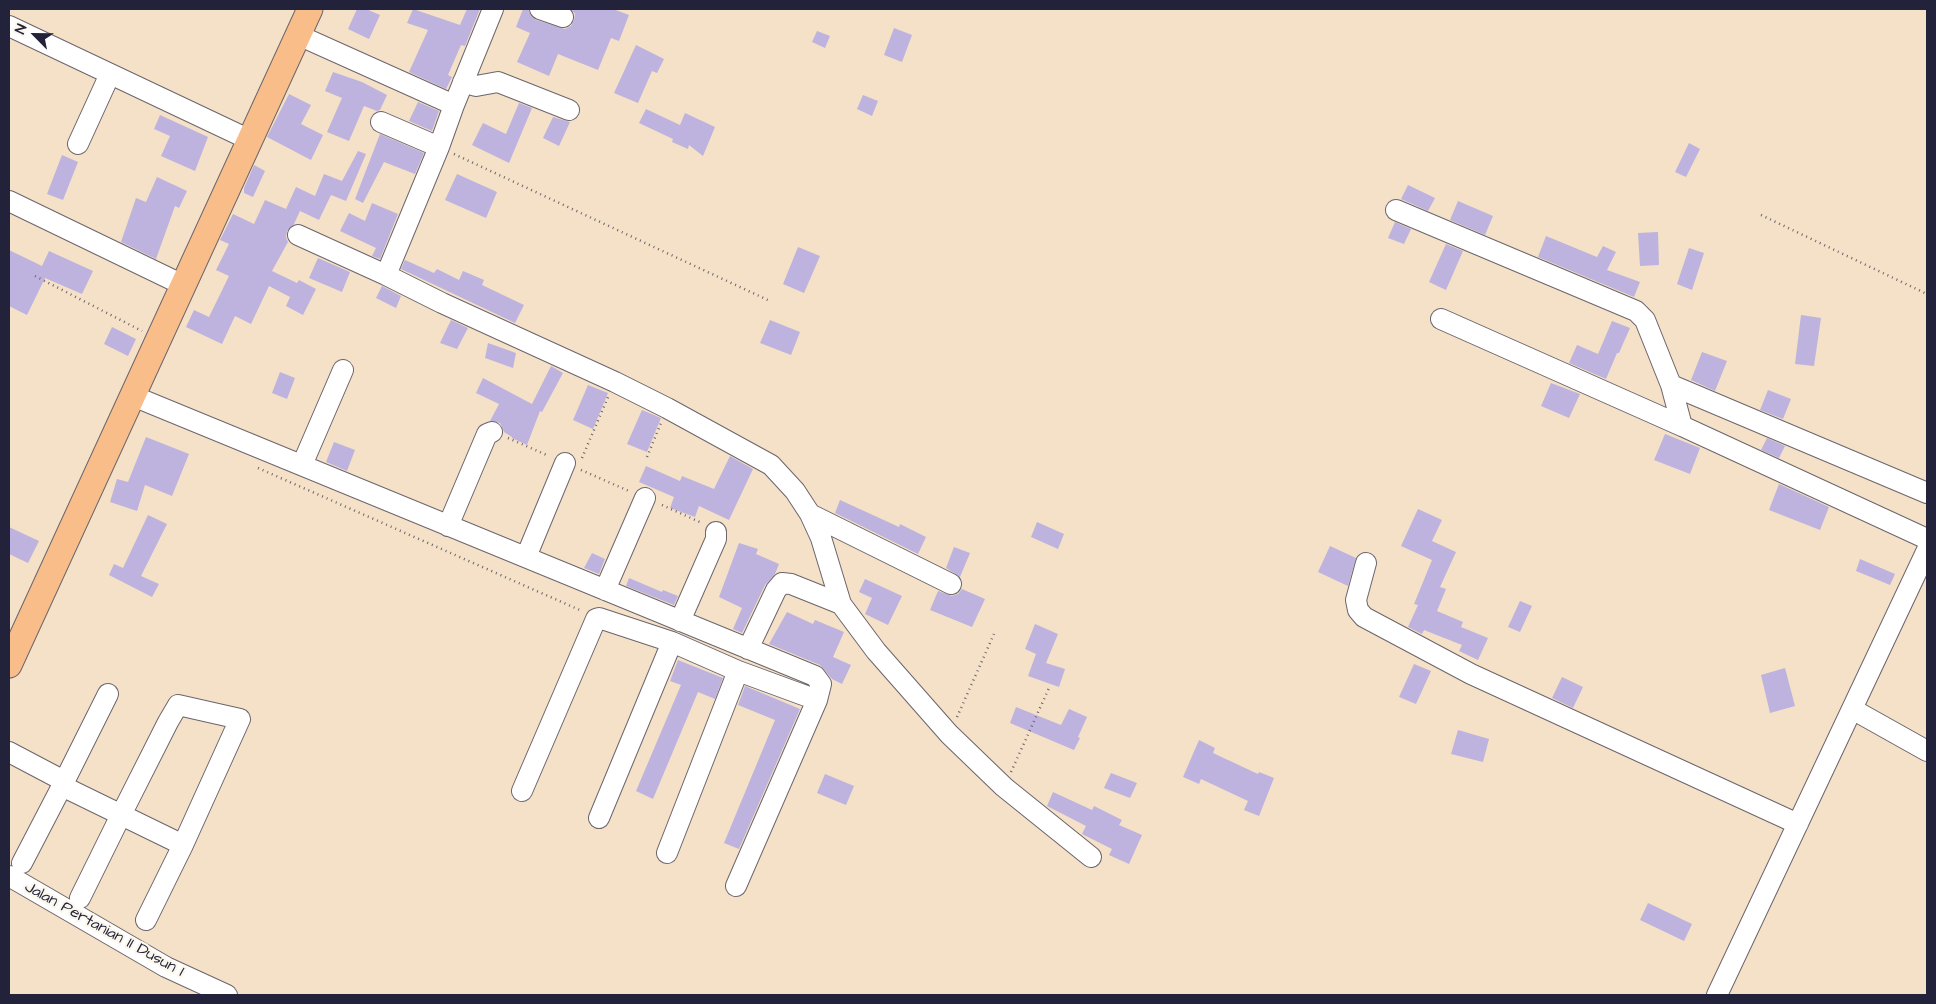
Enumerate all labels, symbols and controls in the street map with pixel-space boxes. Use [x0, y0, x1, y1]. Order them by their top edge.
north arrow [10, 10, 60, 60]
text: N [10, 21, 32, 37]
street label: Jalan Pertanian II Dusun I [21, 878, 187, 982]

